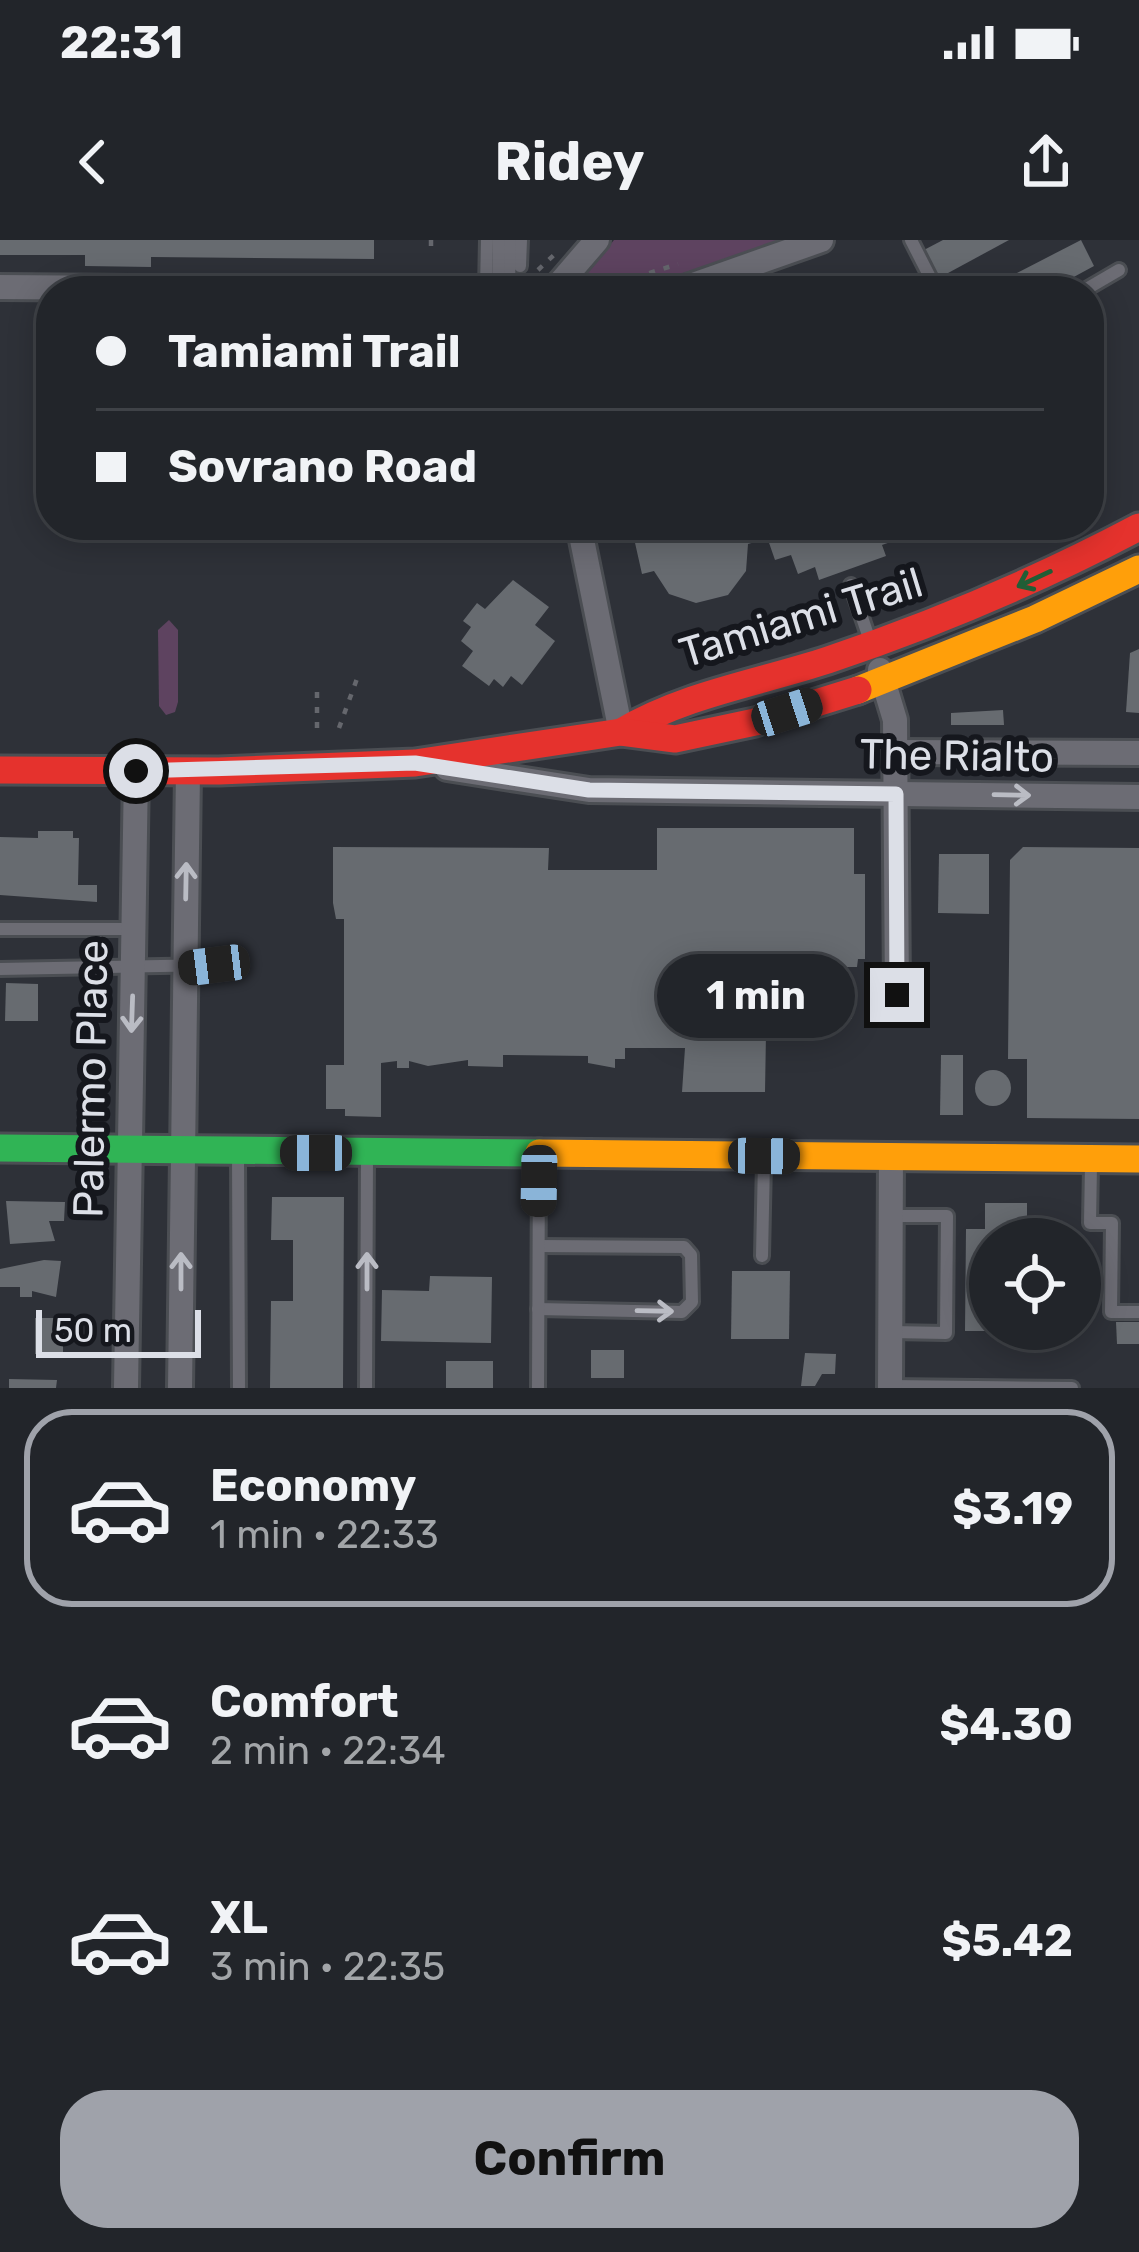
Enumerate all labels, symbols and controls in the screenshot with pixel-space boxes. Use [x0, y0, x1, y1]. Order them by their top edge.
text: 22:31 [60, 16, 183, 69]
icon: back [60, 129, 126, 195]
icon: share [1013, 129, 1079, 195]
text: Ridey [495, 130, 644, 194]
text: Tamiami Trail [168, 325, 461, 378]
text: Sovrano Road [168, 440, 477, 493]
street label: Tamiami Trail [674, 557, 928, 679]
one-way arrow [1017, 569, 1053, 591]
car [747, 684, 827, 740]
street label: The Rialto [859, 729, 1055, 783]
route start [109, 744, 163, 798]
one-way arrow [992, 784, 1031, 807]
one-way arrow [174, 862, 197, 901]
street label: Palermo Place [64, 939, 118, 1219]
car [176, 943, 252, 987]
callout: 1 min [657, 953, 855, 1037]
route end [870, 968, 924, 1022]
text: 1 min [706, 973, 806, 1019]
one-way arrow [120, 994, 143, 1033]
car [280, 1135, 352, 1171]
car [728, 1137, 800, 1175]
car [520, 1145, 558, 1217]
map controls [969, 1218, 1101, 1350]
button: locate [969, 1218, 1101, 1350]
one-way arrow [170, 1252, 192, 1291]
one-way arrow [356, 1252, 378, 1291]
one-way arrow [635, 1300, 674, 1323]
scale bar [36, 1304, 201, 1357]
text: 50 m [54, 1311, 132, 1350]
icon: car [66, 1454, 174, 1562]
text: Economy [210, 1459, 416, 1512]
text: $3.19 [952, 1482, 1073, 1535]
text: 1 min · 22:33 [210, 1512, 439, 1558]
icon: car [66, 1670, 174, 1778]
text: Comfort [210, 1675, 399, 1728]
text: $4.30 [939, 1698, 1073, 1751]
text: 2 min · 22:34 [210, 1728, 446, 1774]
icon: car [66, 1886, 174, 1994]
text: XL [210, 1891, 268, 1944]
text: $5.42 [942, 1914, 1073, 1967]
text: 3 min · 22:35 [210, 1944, 445, 1990]
button: Confirm [60, 2090, 1079, 2228]

